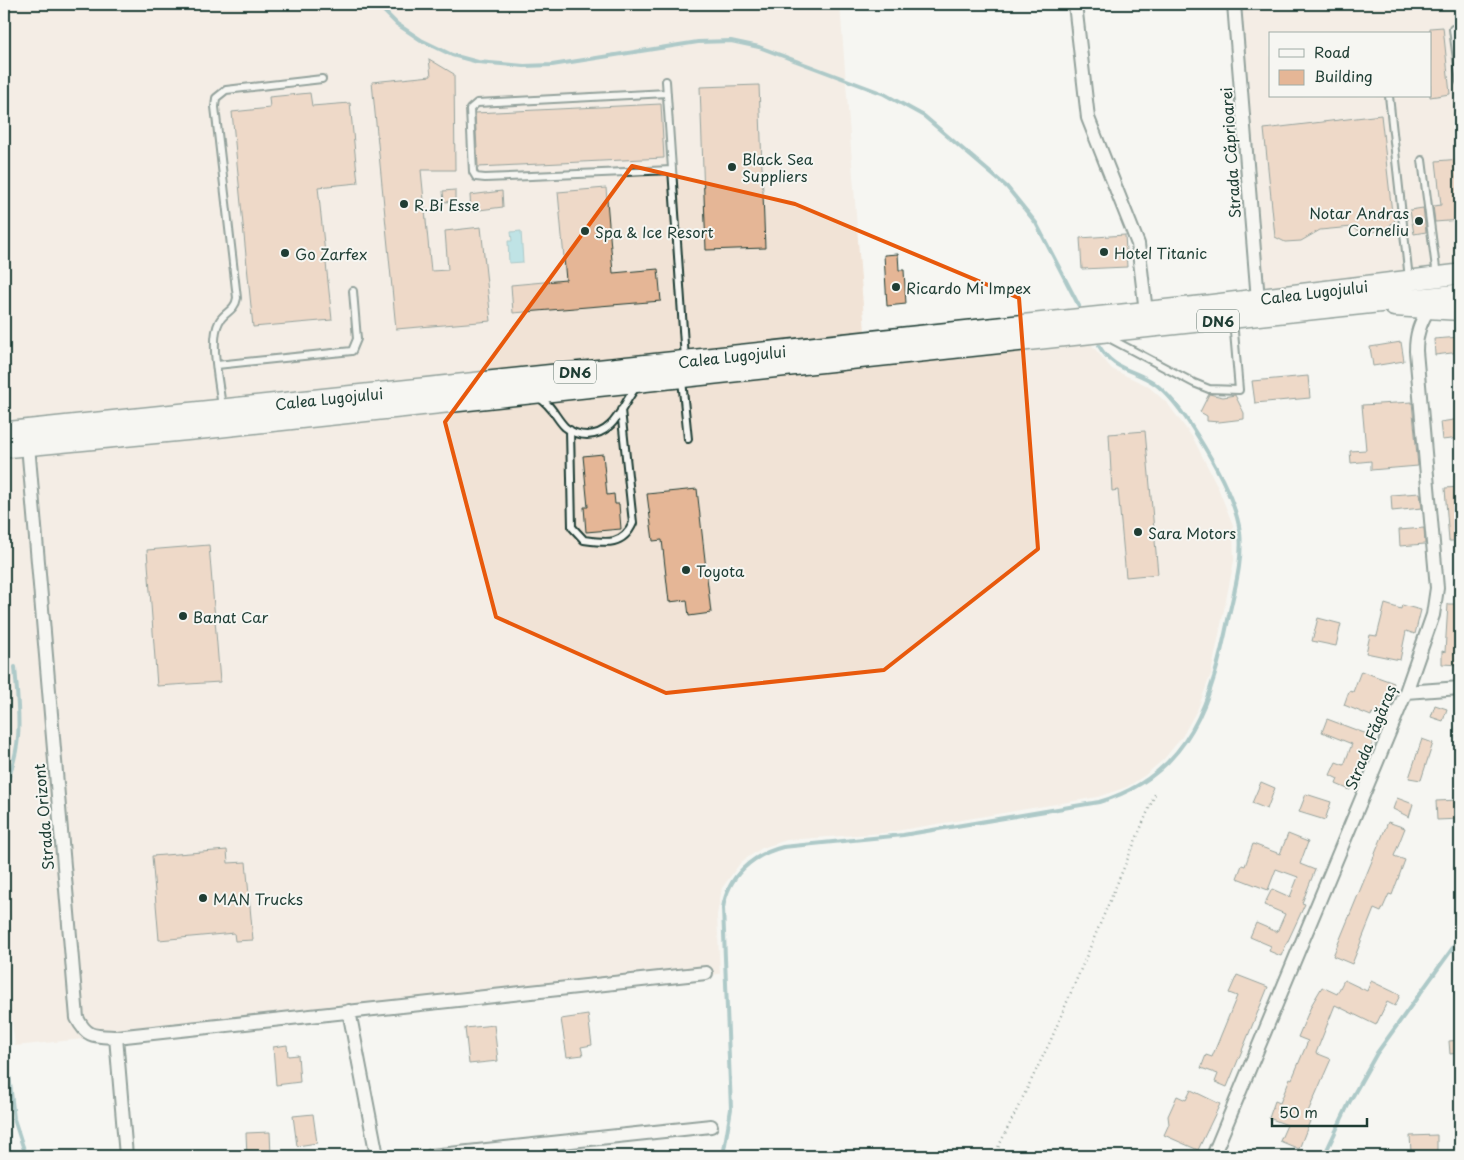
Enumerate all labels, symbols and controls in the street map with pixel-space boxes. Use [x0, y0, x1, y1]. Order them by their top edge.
legend [1269, 32, 1432, 98]
text: Road [1314, 40, 1350, 63]
text: Building [1314, 64, 1373, 87]
street label: Strada Căprioarei [1214, 87, 1246, 219]
place label: Black Sea Suppliers [742, 147, 814, 187]
marker: Black Sea Suppliers [726, 161, 738, 173]
place label: R.Bi Esse [414, 193, 479, 216]
marker: R.Bi Esse [398, 198, 410, 210]
place label: Notar Andras Corneliu [1309, 201, 1409, 241]
marker: Notar Andras Corneliu [1413, 215, 1425, 227]
place label: Spa & Ice Resort [595, 220, 714, 243]
marker: Spa & Ice Resort [579, 225, 591, 237]
place label: Hotel Titanic [1114, 241, 1207, 264]
place label: Go Zarfex [295, 242, 367, 265]
marker: Hotel Titanic [1098, 246, 1110, 258]
marker: Go Zarfex [279, 247, 291, 259]
street label: Calea Lugojului [1259, 274, 1369, 310]
place label: Ricardo Mi Impex [906, 276, 1031, 299]
marker: Ricardo Mi Impex [890, 281, 902, 293]
road number: DN6 [1197, 310, 1239, 332]
street label: Calea Lugojului [677, 339, 787, 373]
road number: DN6 [554, 361, 596, 384]
street label: Calea Lugojului [274, 381, 384, 415]
place label: Sara Motors [1148, 521, 1236, 544]
marker: Sara Motors [1132, 526, 1144, 538]
place label: Toyota [696, 559, 745, 582]
marker: Toyota [680, 564, 692, 576]
place label: Banat Car [193, 605, 269, 628]
marker: Banat Car [177, 610, 189, 622]
street label: Strada Făgăraș [1338, 681, 1402, 793]
street label: Strada Orizont [27, 763, 59, 871]
place label: MAN Trucks [213, 887, 303, 910]
marker: MAN Trucks [197, 892, 209, 904]
scale bar [1272, 1095, 1366, 1127]
text: 50 m [1279, 1100, 1318, 1123]

